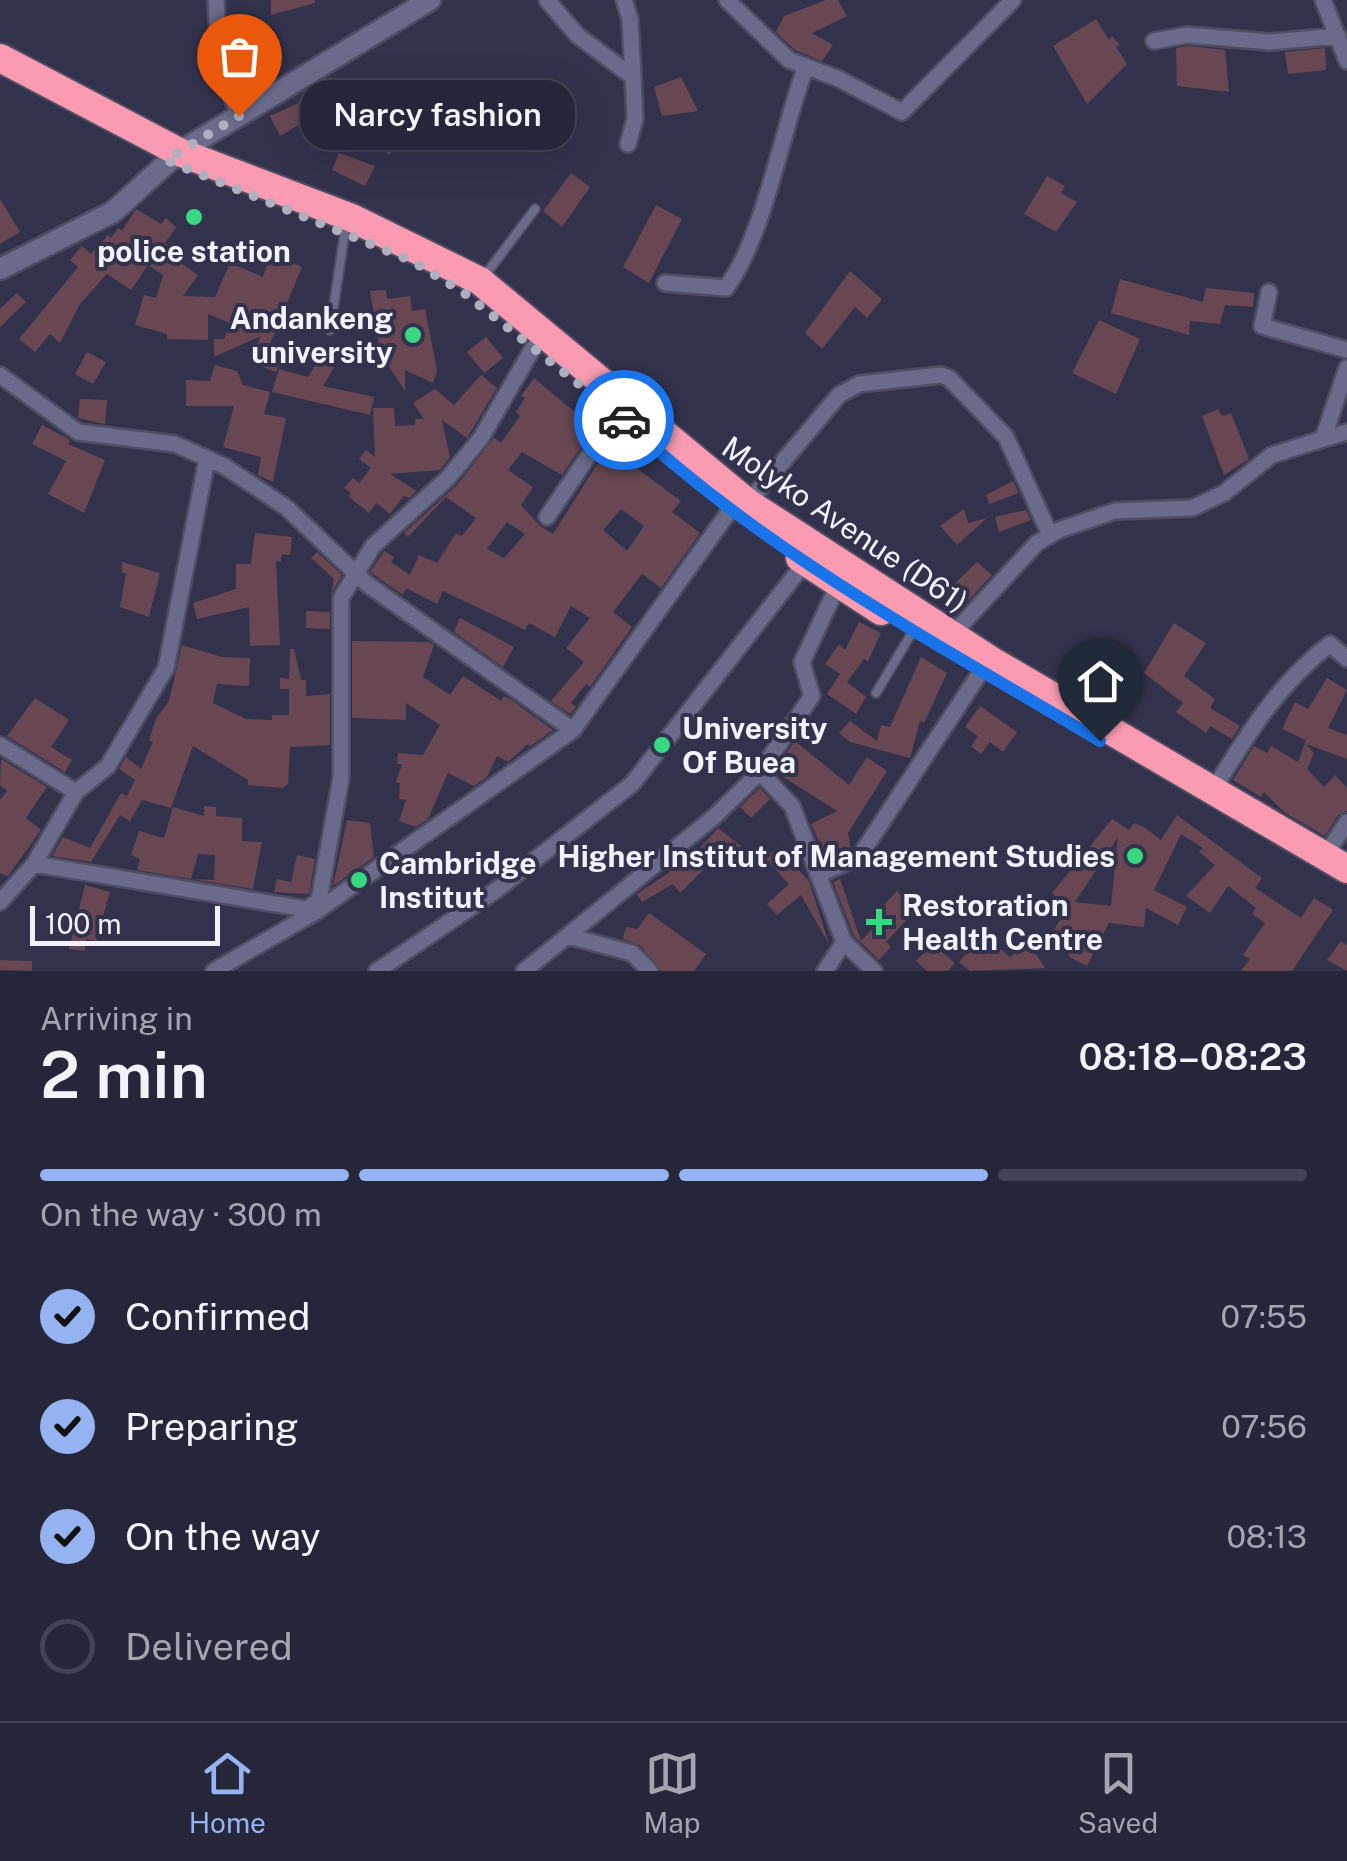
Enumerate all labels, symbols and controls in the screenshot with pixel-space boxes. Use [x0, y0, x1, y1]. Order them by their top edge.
pin [197, 14, 282, 117]
icon: bag [212, 29, 267, 84]
callout: Narcy fashion [299, 81, 574, 151]
text: Narcy fashion [333, 96, 542, 133]
marker: police station [183, 206, 205, 228]
place label: police station [97, 233, 291, 269]
place label: Andankeng university [230, 300, 393, 370]
marker: Andankeng university [402, 324, 424, 346]
courier [574, 370, 674, 470]
icon: car [597, 393, 652, 448]
street label: Molyko Avenue (D61) [715, 428, 975, 620]
pin [1058, 639, 1143, 742]
icon: home [1073, 654, 1128, 709]
place label: University Of Buea [682, 710, 828, 780]
marker: University Of Buea [651, 734, 673, 756]
place label: Higher Institut of Management Studies [558, 838, 1115, 874]
place label: Cambridge Institut [379, 845, 537, 915]
marker: Higher Institut of Management Studies [1124, 845, 1146, 867]
marker: Cambridge Institut [348, 869, 370, 891]
place label: Restoration Health Centre [902, 887, 1103, 957]
scale bar [30, 901, 220, 946]
text: 100 m [45, 907, 122, 940]
marker: Restoration Health Centre [866, 909, 892, 935]
text: Arriving in [40, 1000, 193, 1037]
text: 08:18–08:23 [1079, 1034, 1307, 1079]
text: 2 min [40, 1036, 208, 1113]
text: On the way · 300 m [40, 1196, 322, 1233]
icon: check [40, 1289, 95, 1344]
text: Confirmed [125, 1294, 310, 1339]
text: 07:55 [1221, 1298, 1307, 1335]
icon: check [40, 1399, 95, 1454]
text: Preparing [125, 1404, 299, 1449]
text: 07:56 [1221, 1408, 1307, 1445]
icon: check [40, 1509, 95, 1564]
text: On the way [125, 1514, 321, 1559]
text: 08:13 [1227, 1518, 1307, 1555]
text: Delivered [125, 1624, 293, 1669]
tab: Home [189, 1746, 266, 1839]
tab: Map [644, 1746, 700, 1839]
tab: Saved [1078, 1746, 1158, 1839]

